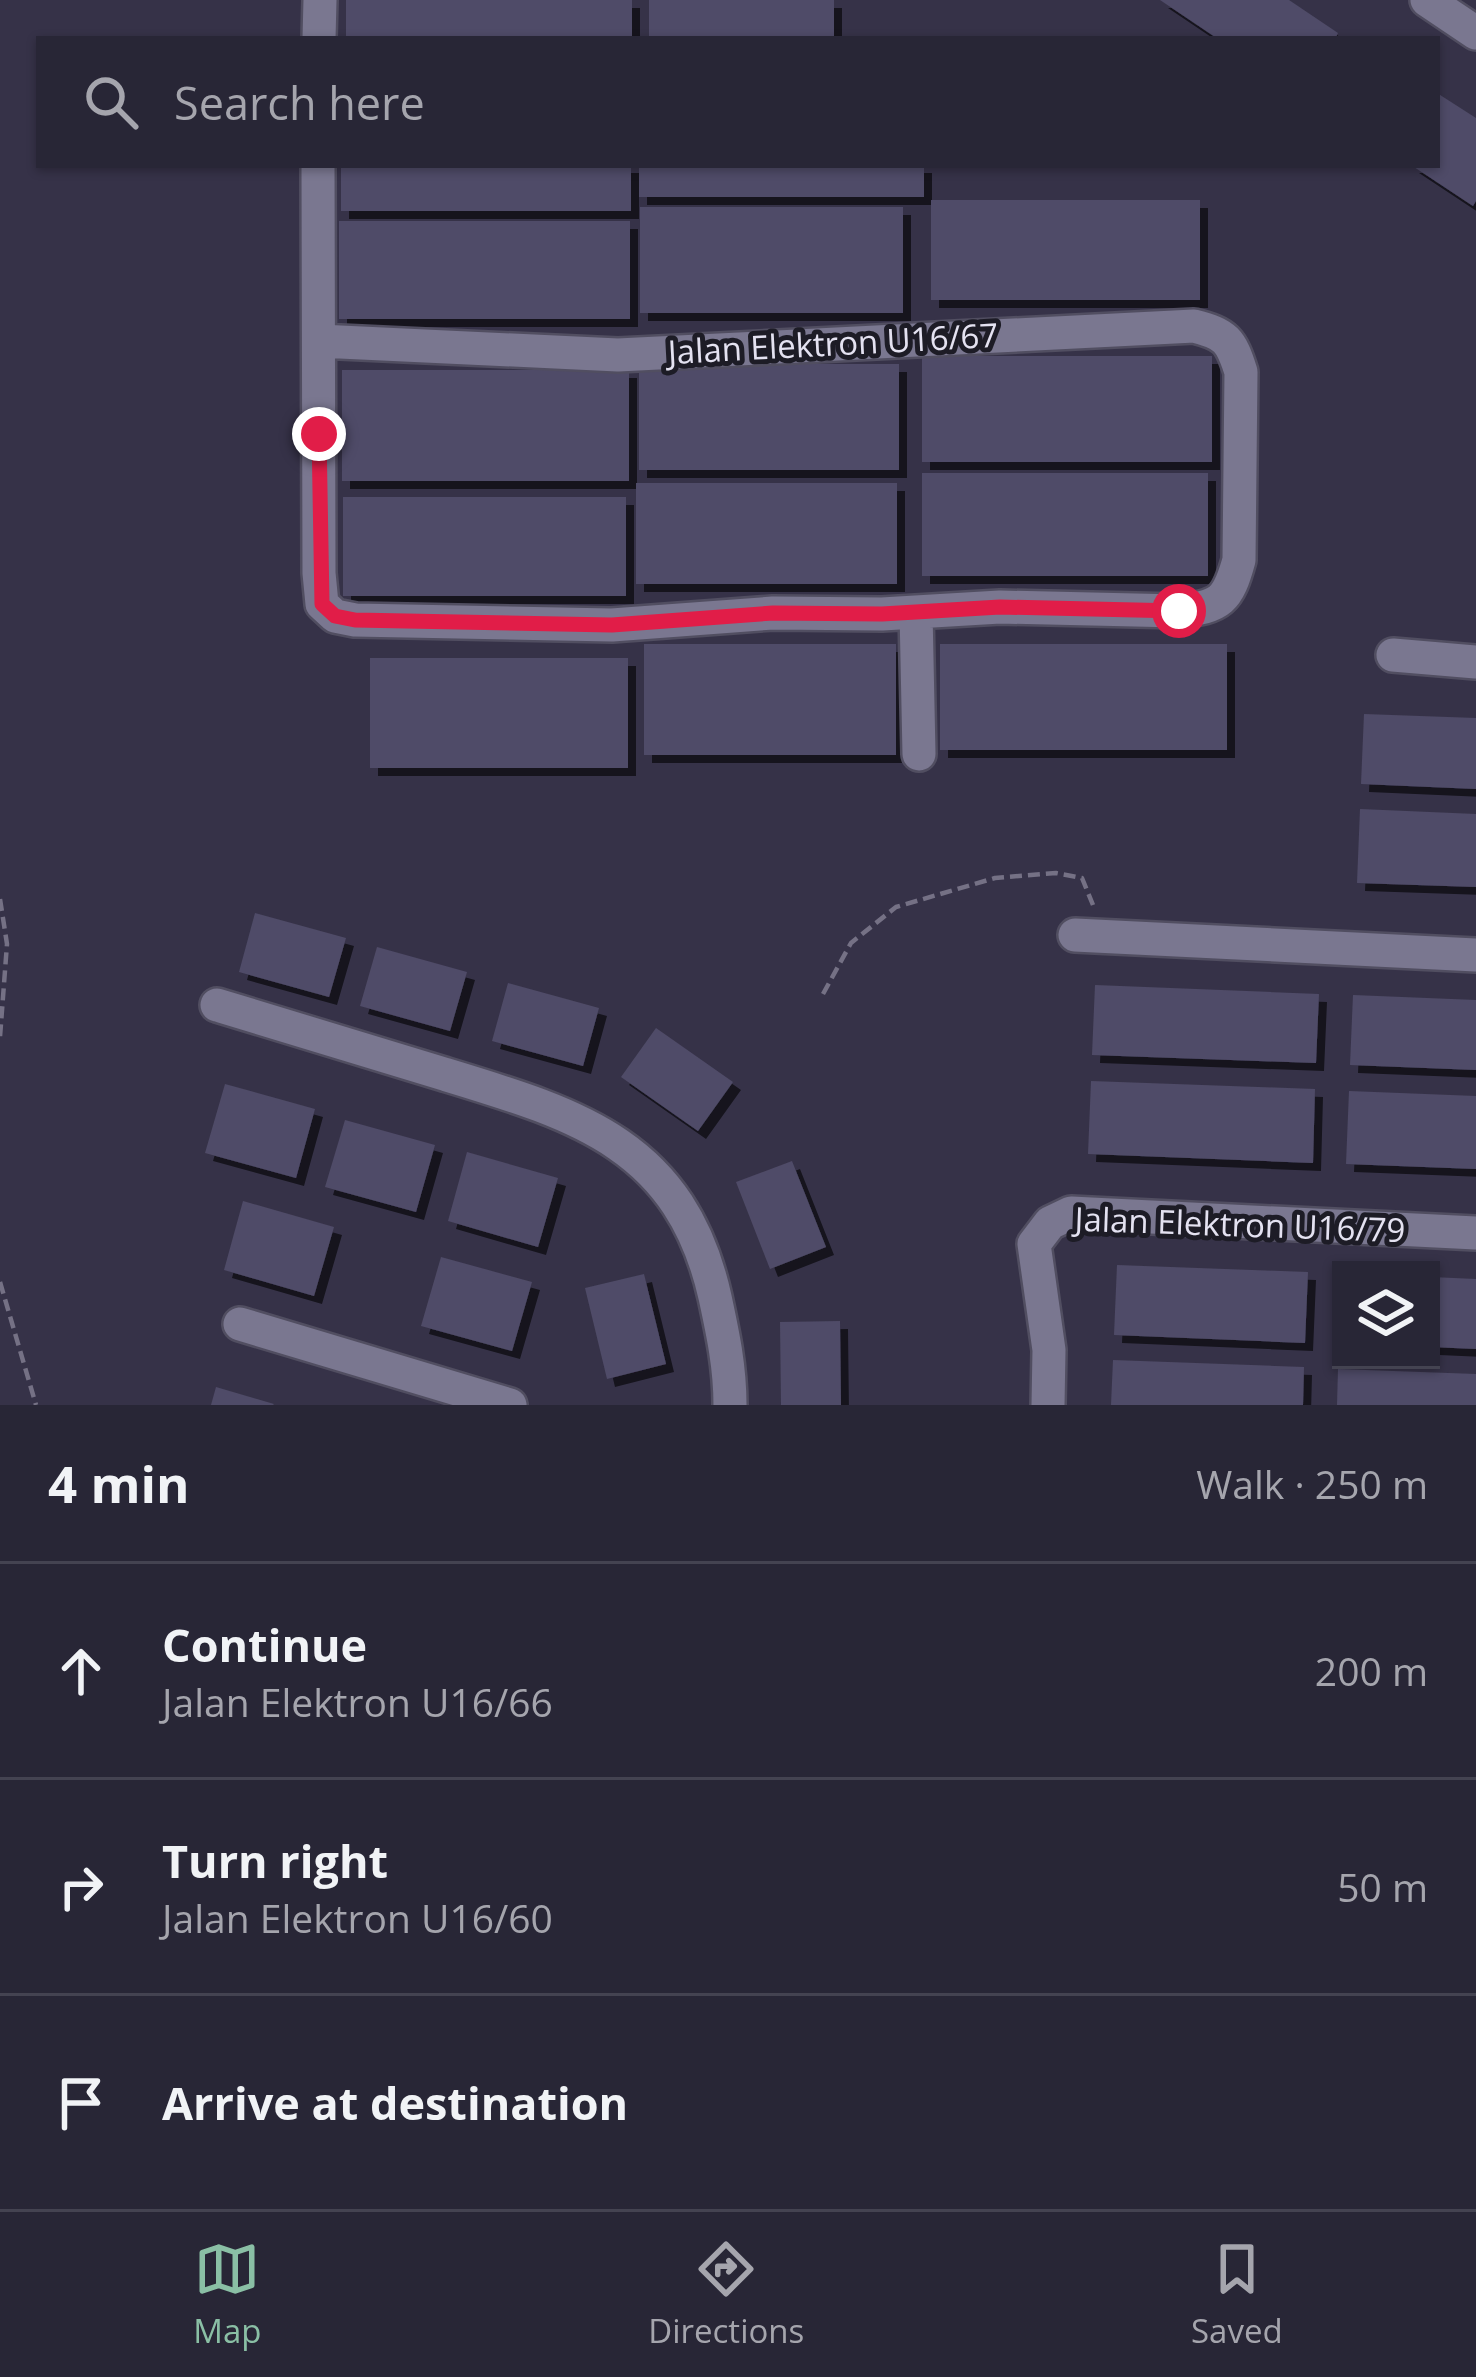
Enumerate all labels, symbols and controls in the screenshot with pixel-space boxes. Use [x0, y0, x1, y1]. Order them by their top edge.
search box [36, 36, 1440, 168]
icon: search [78, 69, 144, 135]
text: Search here [174, 72, 425, 133]
street label: Jalan Elektron U16/67 [664, 312, 999, 374]
route end [292, 407, 346, 461]
route start [1152, 584, 1206, 638]
street label: Jalan Elektron U16/79 [1071, 1196, 1406, 1252]
map controls [1332, 1261, 1440, 1369]
button: layers [1332, 1261, 1440, 1369]
text: 4 min [48, 1448, 190, 1518]
text: Walk · 250 m [1196, 1457, 1428, 1510]
text: Continue [162, 1614, 367, 1675]
icon: ahead [48, 1638, 114, 1704]
text: 200 m [1315, 1644, 1428, 1697]
text: Jalan Elektron U16/66 [162, 1675, 553, 1728]
text: Turn right [162, 1830, 388, 1891]
icon: right [48, 1854, 114, 1920]
text: 50 m [1337, 1860, 1428, 1913]
text: Jalan Elektron U16/60 [162, 1891, 553, 1944]
icon: arrive [48, 2070, 114, 2136]
text: Arrive at destination [162, 2072, 628, 2133]
tab: Map [193, 2236, 262, 2353]
tab: Directions [648, 2236, 804, 2353]
tab: Saved [1191, 2236, 1283, 2353]

